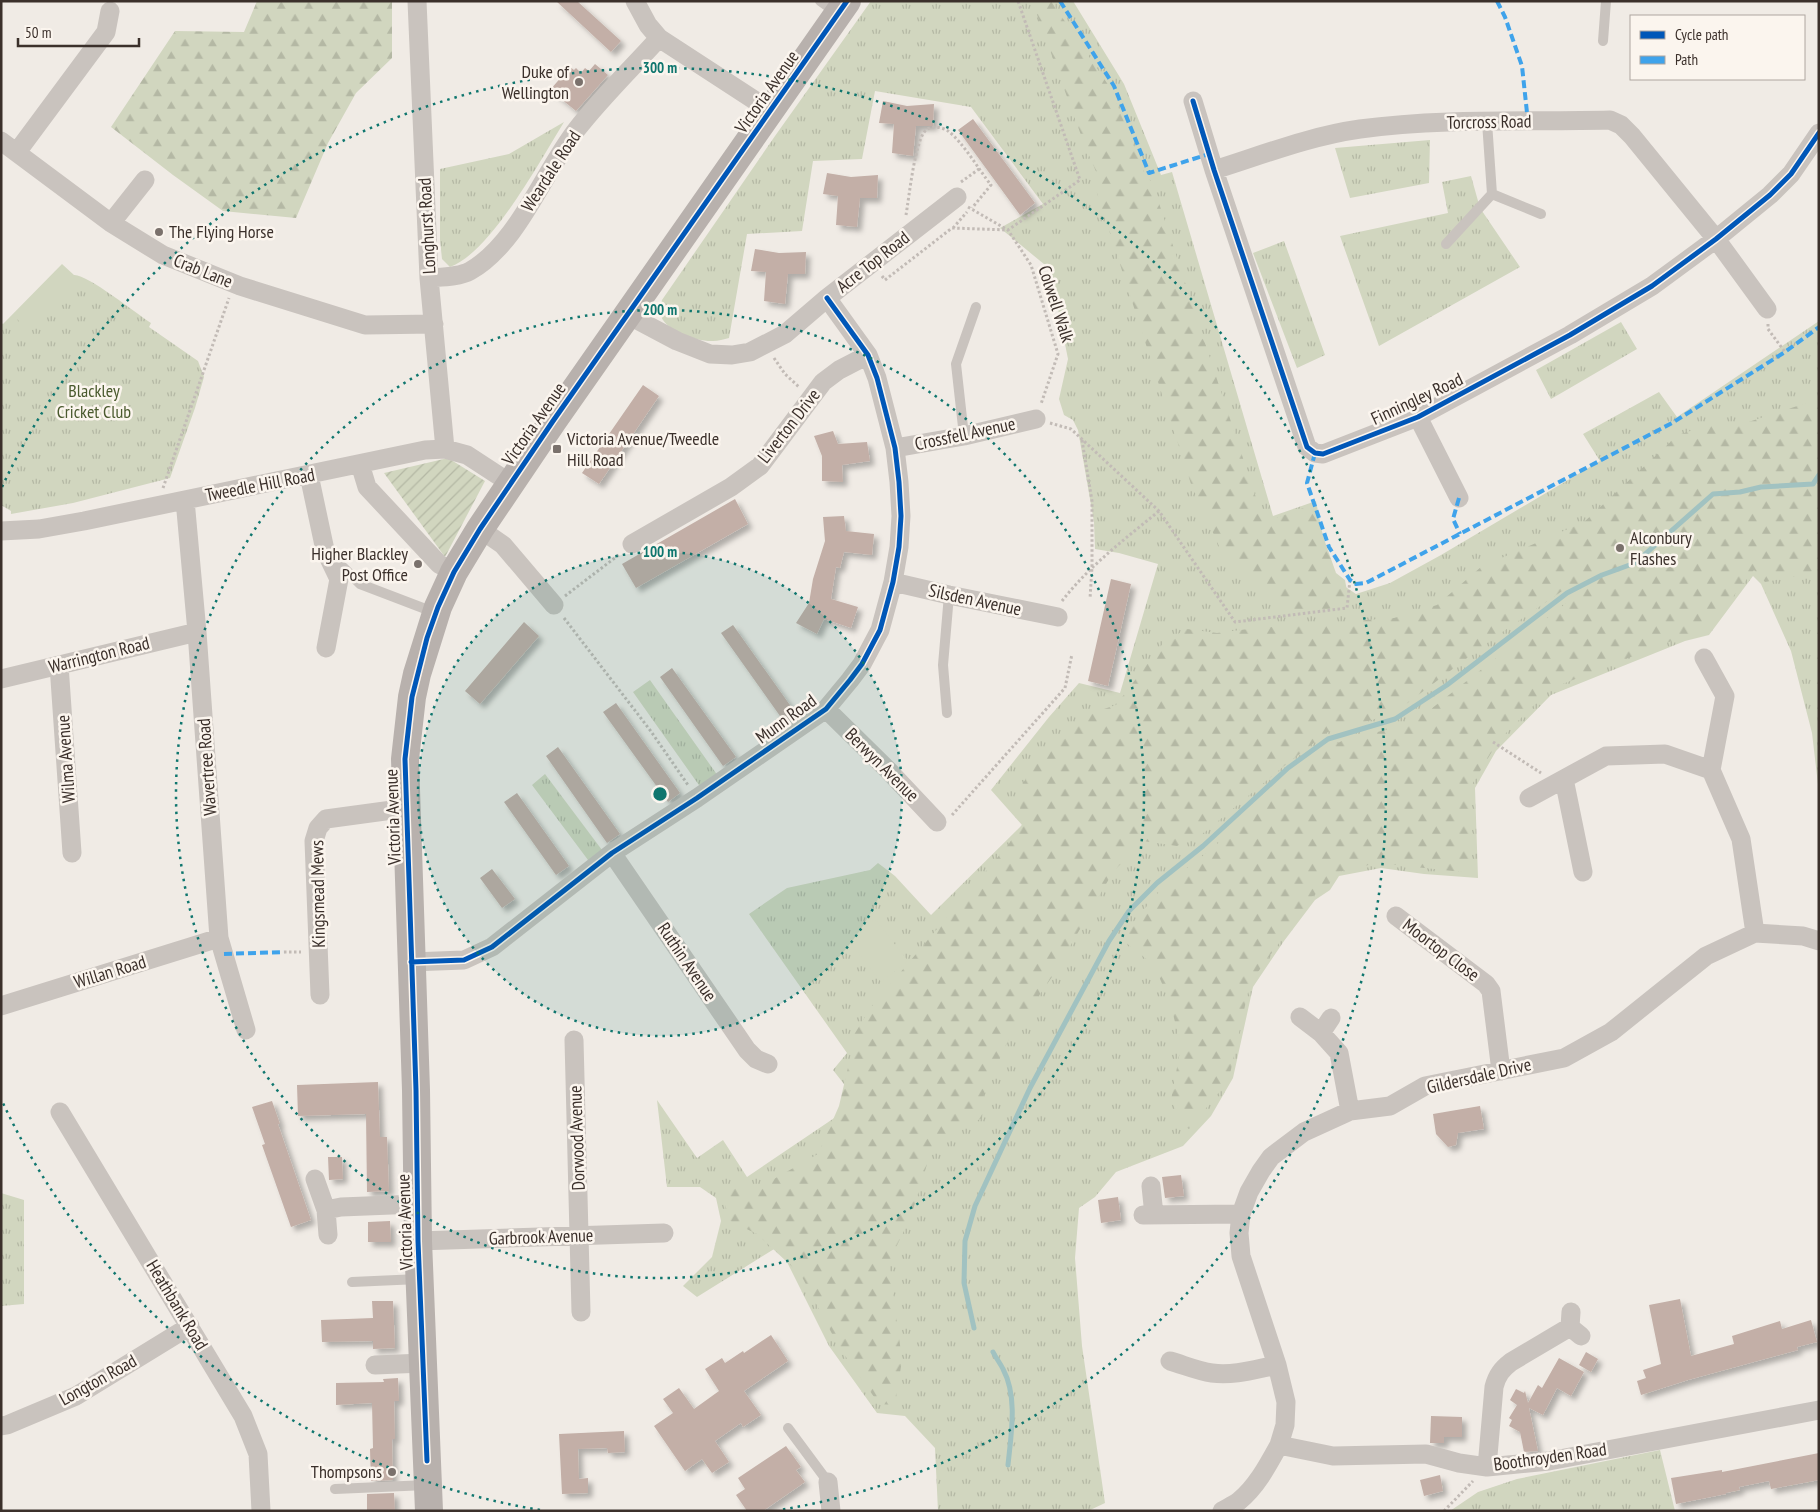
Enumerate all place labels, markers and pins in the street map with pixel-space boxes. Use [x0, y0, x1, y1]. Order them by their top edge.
place label: Duke of Wellington [502, 60, 570, 104]
marker: Duke of Wellington [573, 76, 585, 88]
place label: The Flying Horse [169, 220, 274, 243]
marker: The Flying Horse [153, 226, 165, 238]
place label: Victoria Avenue/Tweedle Hill Road [566, 427, 719, 471]
marker: Victoria Avenue/Tweedle Hill Road [551, 443, 563, 455]
place label: Alconbury Flashes [1630, 526, 1692, 570]
place label: Higher Blackley Post Office [311, 542, 408, 586]
marker: Alconbury Flashes [1614, 542, 1626, 554]
marker: Higher Blackley Post Office [412, 558, 424, 570]
centre of rings [651, 785, 669, 803]
place label: Thompsons [311, 1460, 382, 1483]
marker: Thompsons [386, 1466, 398, 1478]

